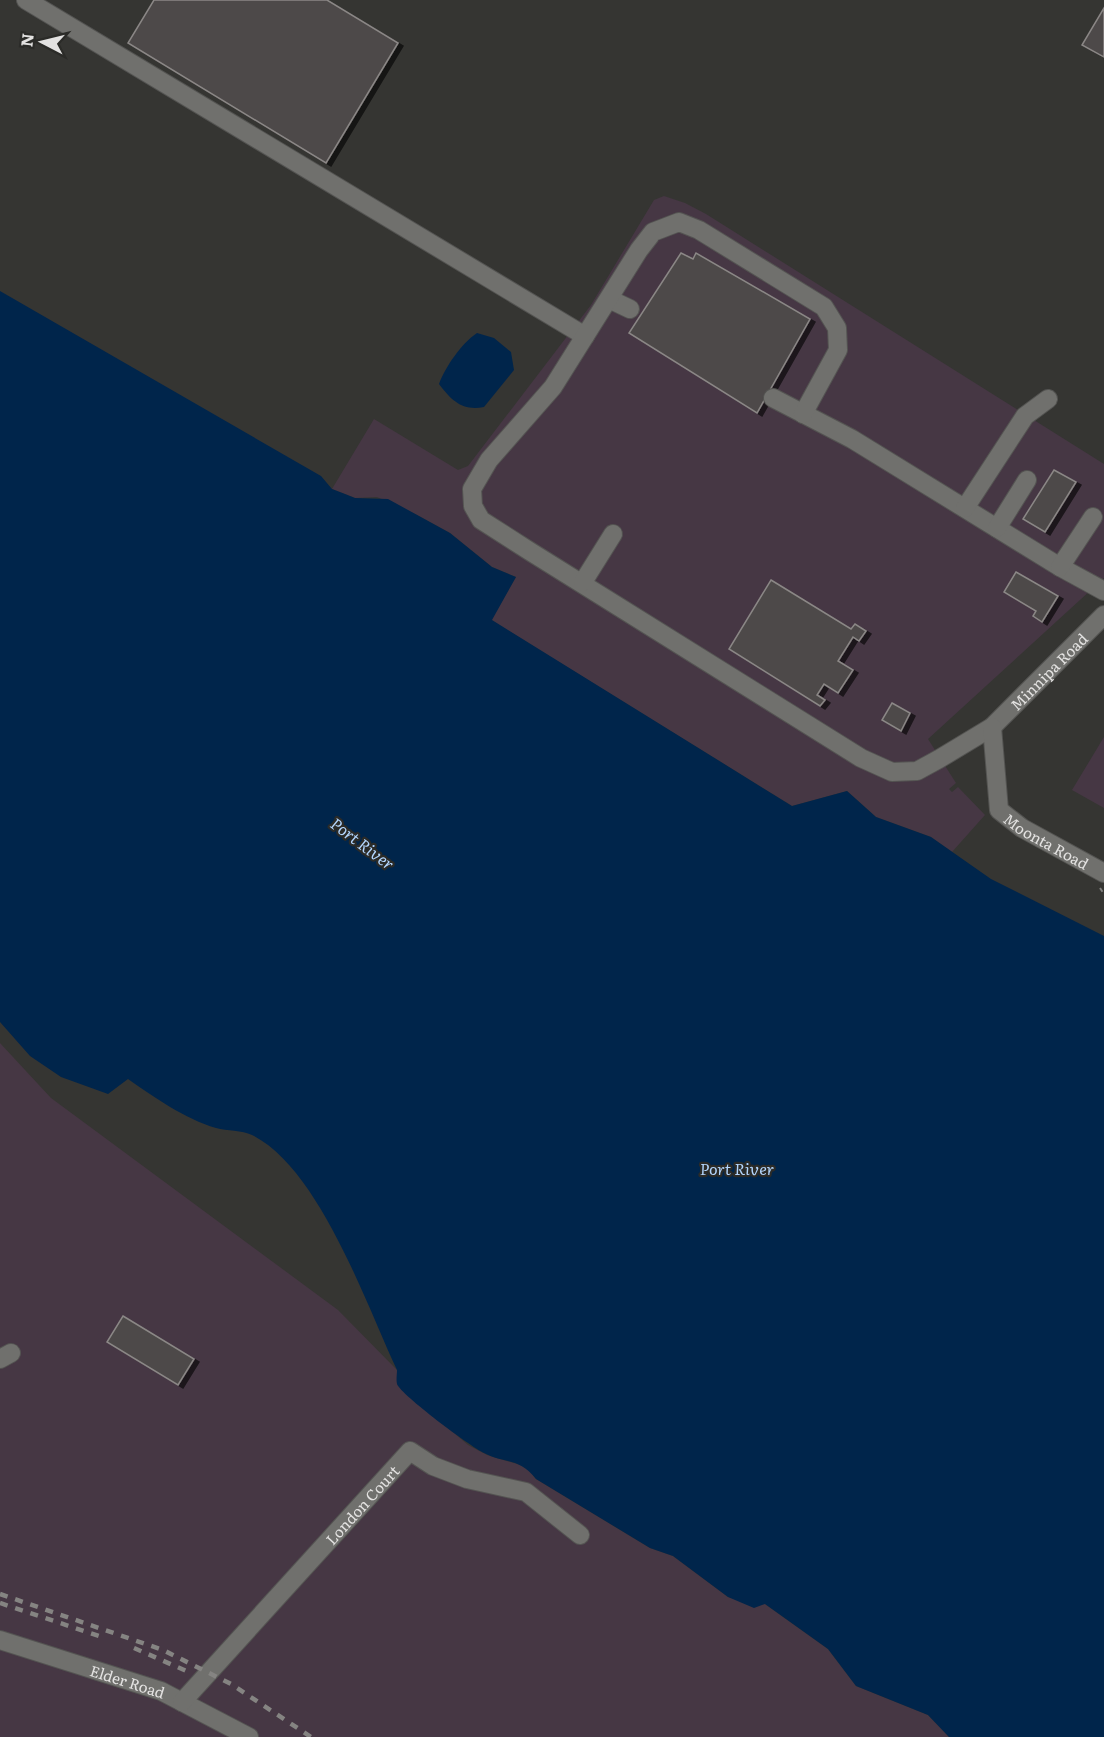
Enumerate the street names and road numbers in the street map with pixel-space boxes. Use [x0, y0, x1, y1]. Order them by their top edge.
street label: Minnipa Road [1004, 627, 1092, 715]
street label: Moonta Road [999, 807, 1093, 874]
street label: London Court [319, 1459, 404, 1549]
street label: Elder Road [87, 1658, 168, 1703]

